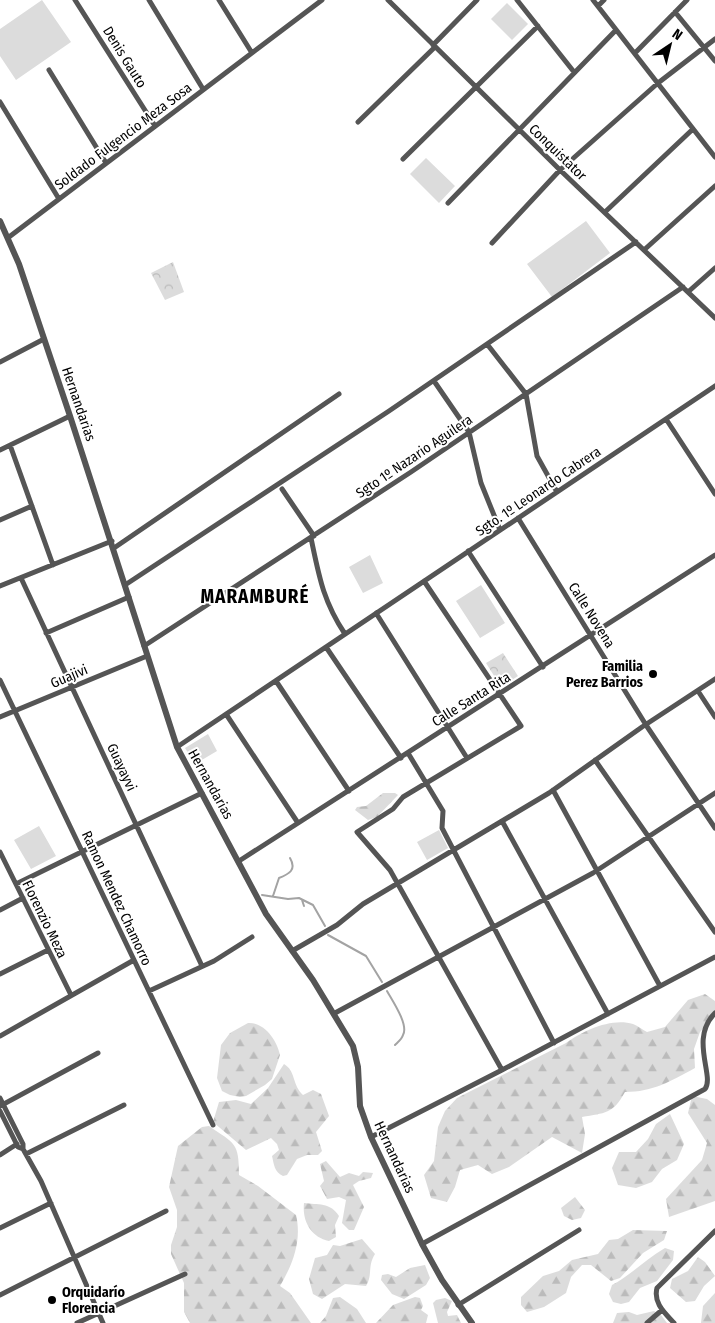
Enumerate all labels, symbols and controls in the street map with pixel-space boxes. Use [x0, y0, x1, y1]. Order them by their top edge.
north arrow [645, 20, 695, 70]
street label: Denis Gauto [99, 23, 150, 91]
text: N [669, 25, 685, 44]
street label: Soldado Fulgencio Meza Sosa [51, 79, 195, 194]
street label: Conquistator [525, 121, 590, 184]
street label: Hernandarias [58, 365, 99, 444]
street label: Sgto 1º Nazario Aguilera [353, 411, 476, 502]
street label: Sgto. 1º Leonardo Cabrera [472, 443, 604, 540]
street label: Calle Novena [565, 579, 619, 651]
district label: MARAMBURÉ [200, 583, 310, 608]
place label: Familia Perez Barrios [566, 658, 643, 691]
street label: Guajivi [48, 661, 90, 692]
street label: Calle Santa Rita [429, 668, 514, 730]
marker: Familia Perez Barrios [647, 668, 659, 680]
street label: Guayayvi [103, 741, 140, 794]
street label: Hernandarias [184, 746, 237, 822]
street label: Ramon Mendez Chamorro [78, 828, 155, 968]
street label: Florenzio Meza [18, 878, 71, 961]
street label: Hernandarias [370, 1119, 419, 1196]
place label: Orquidarío Florencia [62, 1284, 125, 1317]
marker: Orquidarío Florencia [46, 1294, 58, 1306]

